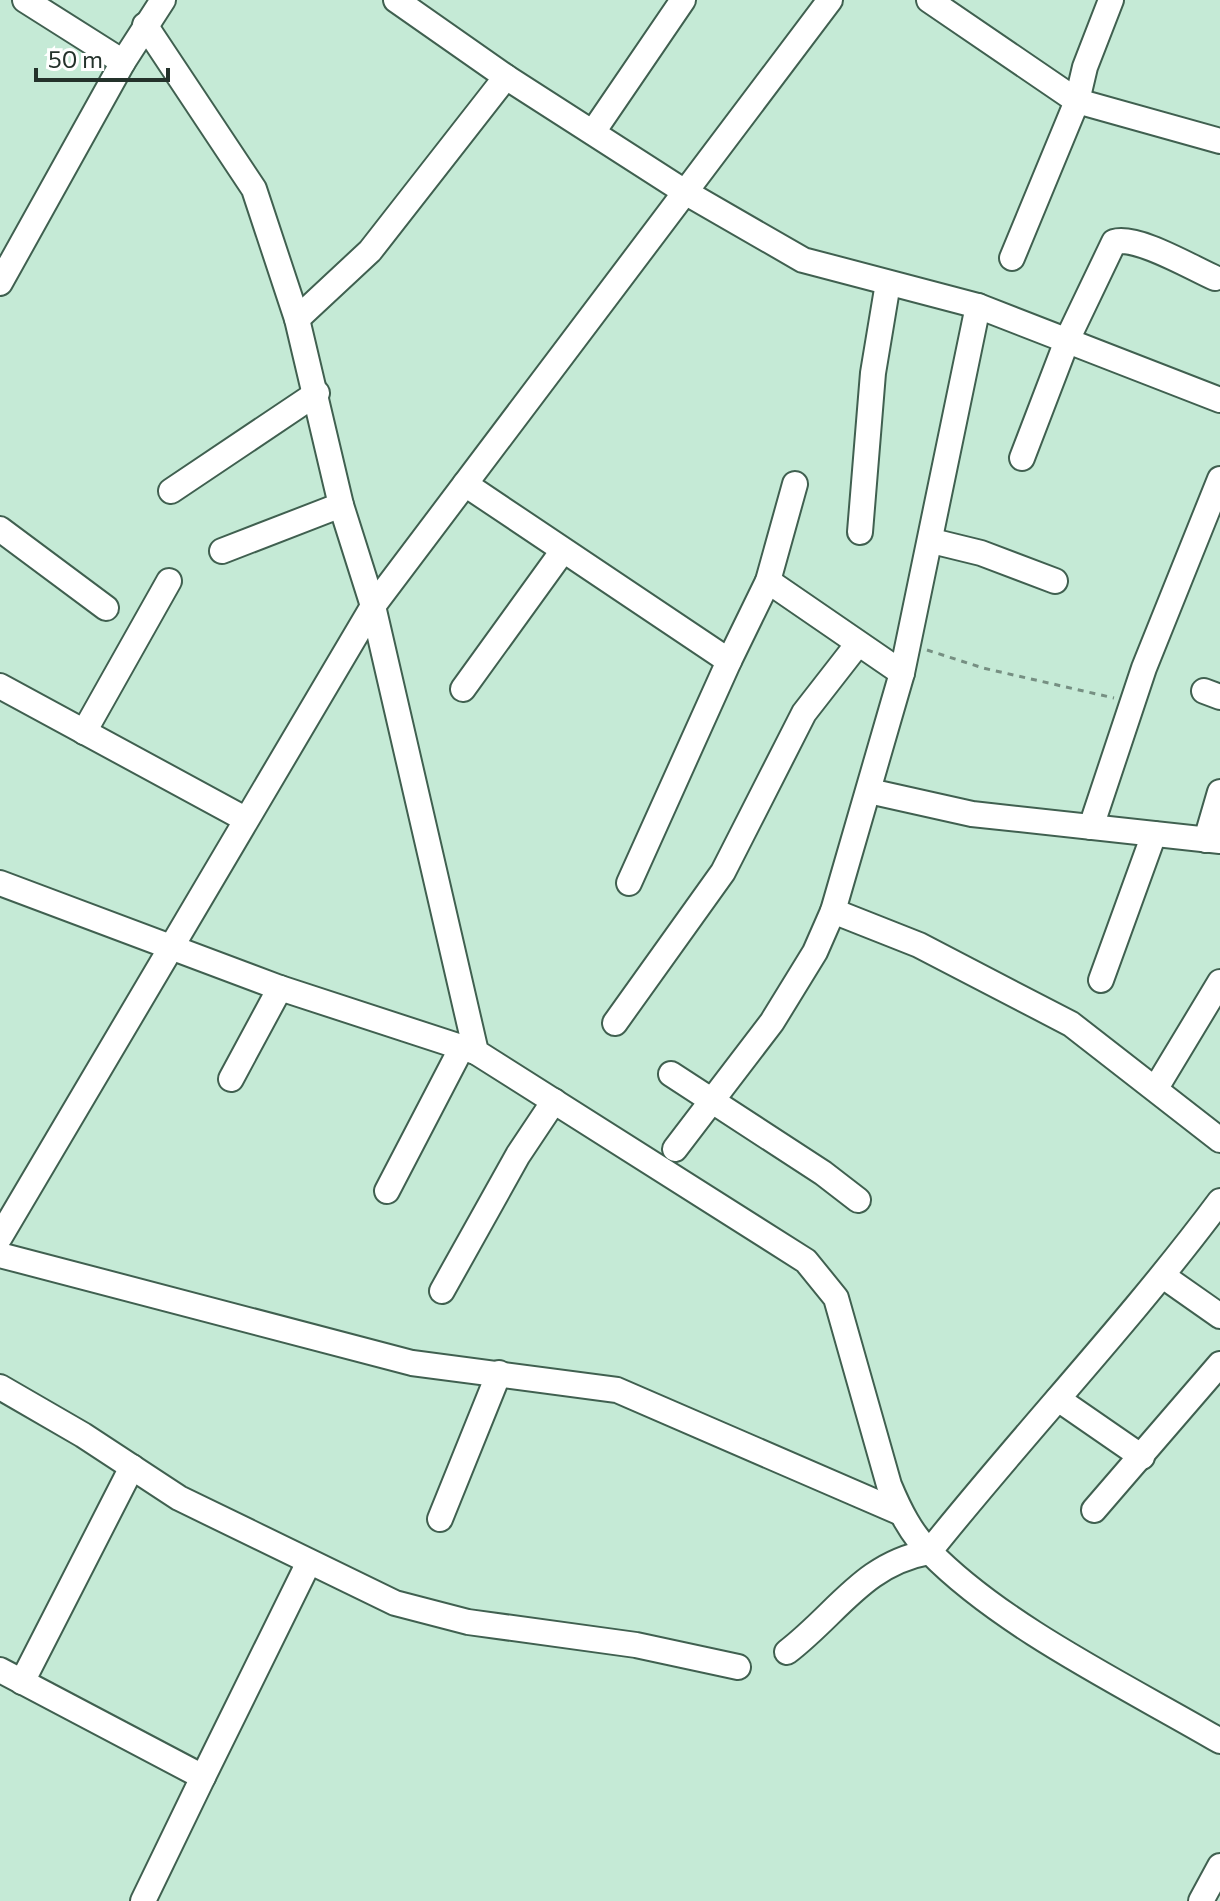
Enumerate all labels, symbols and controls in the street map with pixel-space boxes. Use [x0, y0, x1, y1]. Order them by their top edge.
scale bar [36, 32, 168, 82]
text: 50 m [48, 44, 103, 73]

